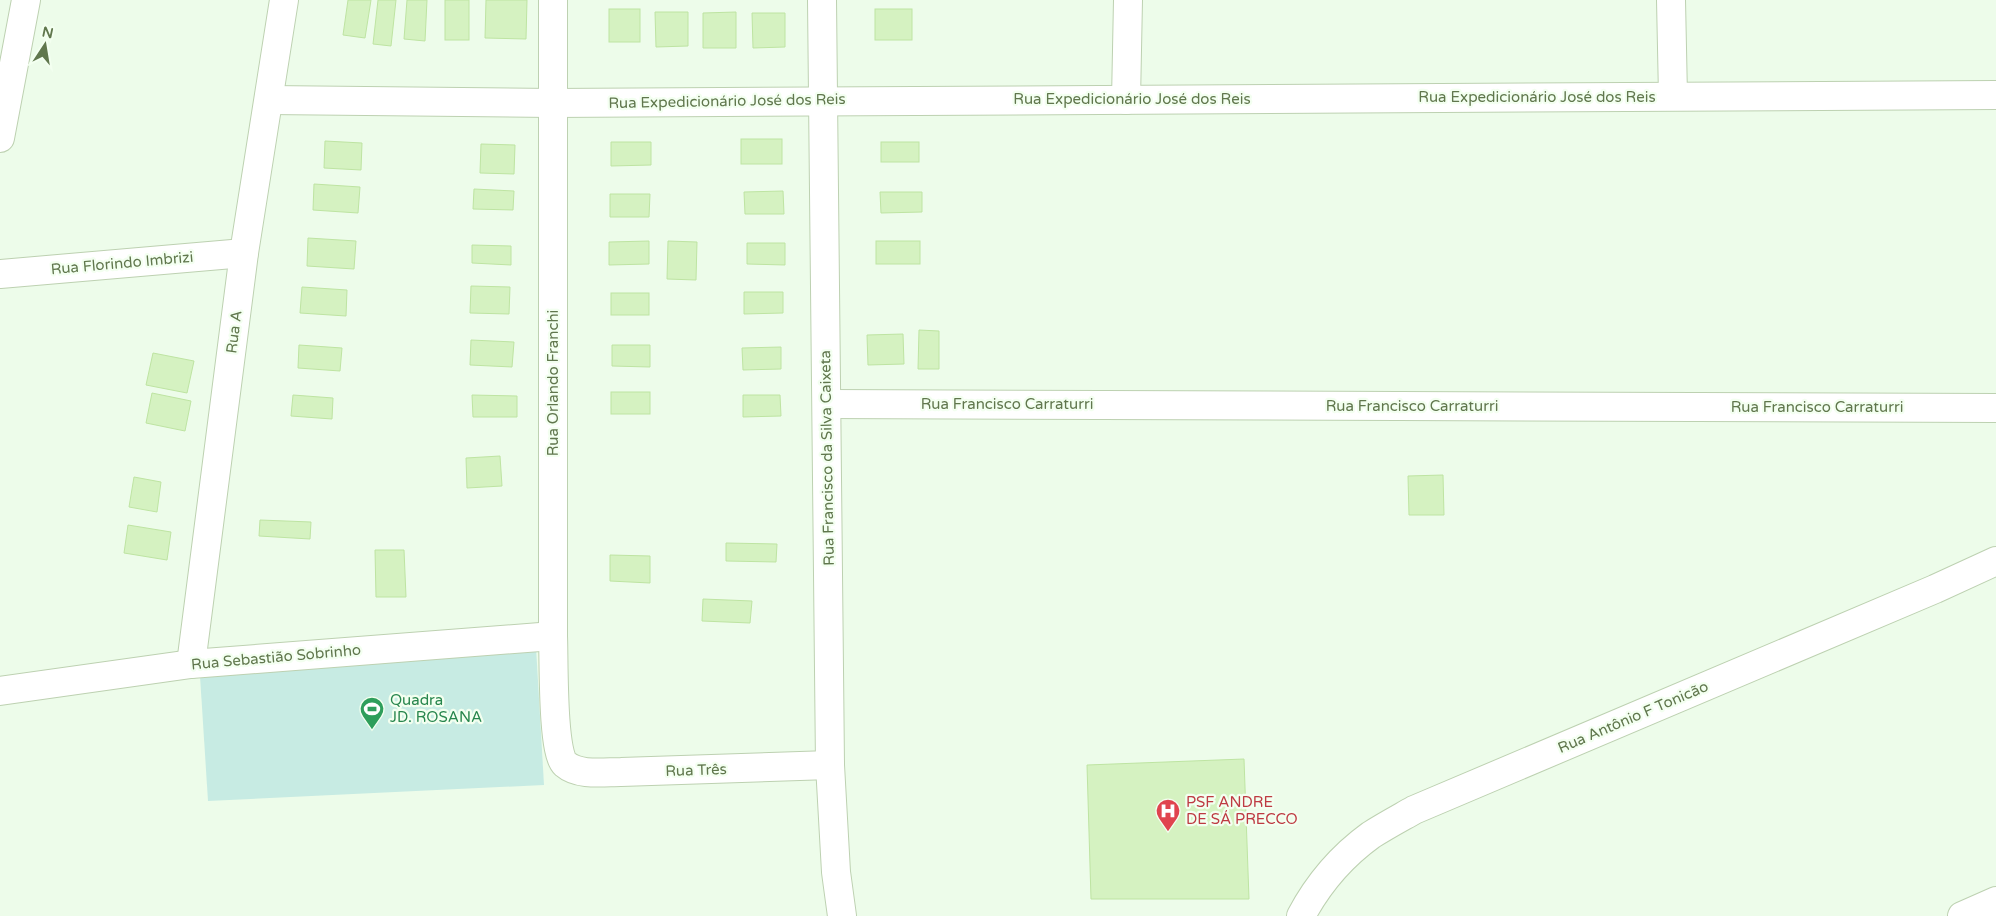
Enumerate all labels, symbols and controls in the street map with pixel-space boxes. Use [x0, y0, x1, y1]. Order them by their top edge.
north arrow [20, 20, 70, 70]
text: N [40, 23, 55, 42]
street label: Rua Expedicionário José dos Reis [1418, 88, 1656, 106]
street label: Rua Expedicionário José dos Reis [608, 90, 846, 112]
street label: Rua Expedicionário José dos Reis [1013, 90, 1251, 108]
street label: Rua Florindo Imbrizi [50, 248, 194, 278]
street label: Rua A [222, 309, 246, 355]
street label: Rua Orlando Franchi [544, 310, 562, 456]
street label: Rua Francisco da Silva Caixeta [816, 350, 838, 566]
street label: Rua Francisco Carraturri [921, 395, 1093, 413]
street label: Rua Francisco Carraturri [1326, 397, 1498, 415]
street label: Rua Francisco Carraturri [1731, 398, 1903, 416]
street label: Rua Sebastião Sobrinho [190, 641, 362, 673]
street label: Rua Antônio F Tonicão [1555, 677, 1711, 757]
place label: Quadra JD. ROSANA [390, 691, 482, 726]
sports icon: Quadra JD. ROSANA [359, 696, 385, 730]
street label: Rua Três [665, 760, 727, 780]
place label: PSF ANDRE DE SÁ PRECCO [1186, 793, 1298, 828]
hospital icon: PSF ANDRE DE SÁ PRECCO [1155, 798, 1181, 832]

